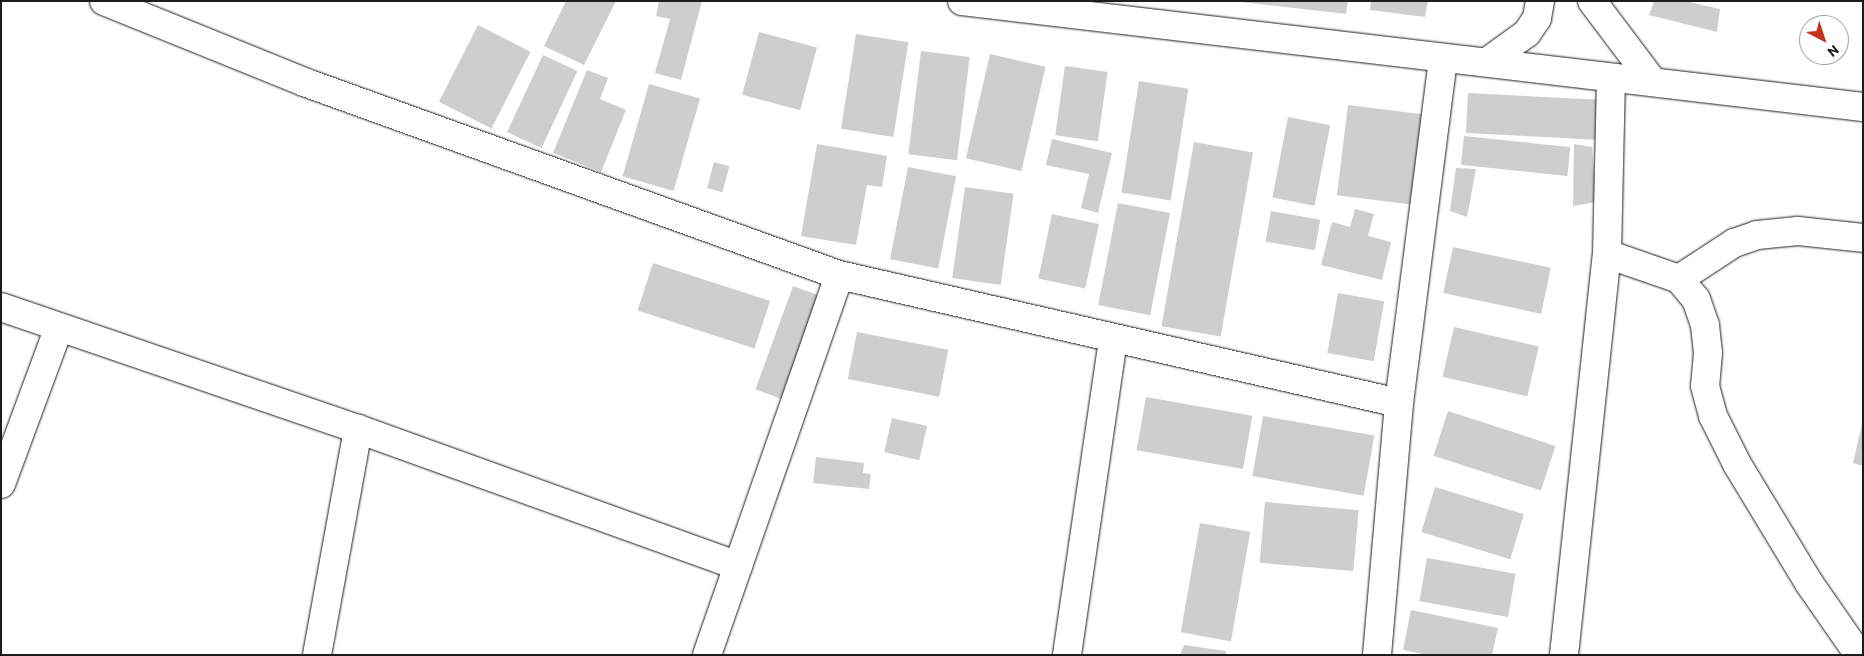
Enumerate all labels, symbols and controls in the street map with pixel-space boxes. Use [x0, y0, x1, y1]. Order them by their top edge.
north arrow [1799, 15, 1849, 65]
text: N [1824, 42, 1842, 61]

